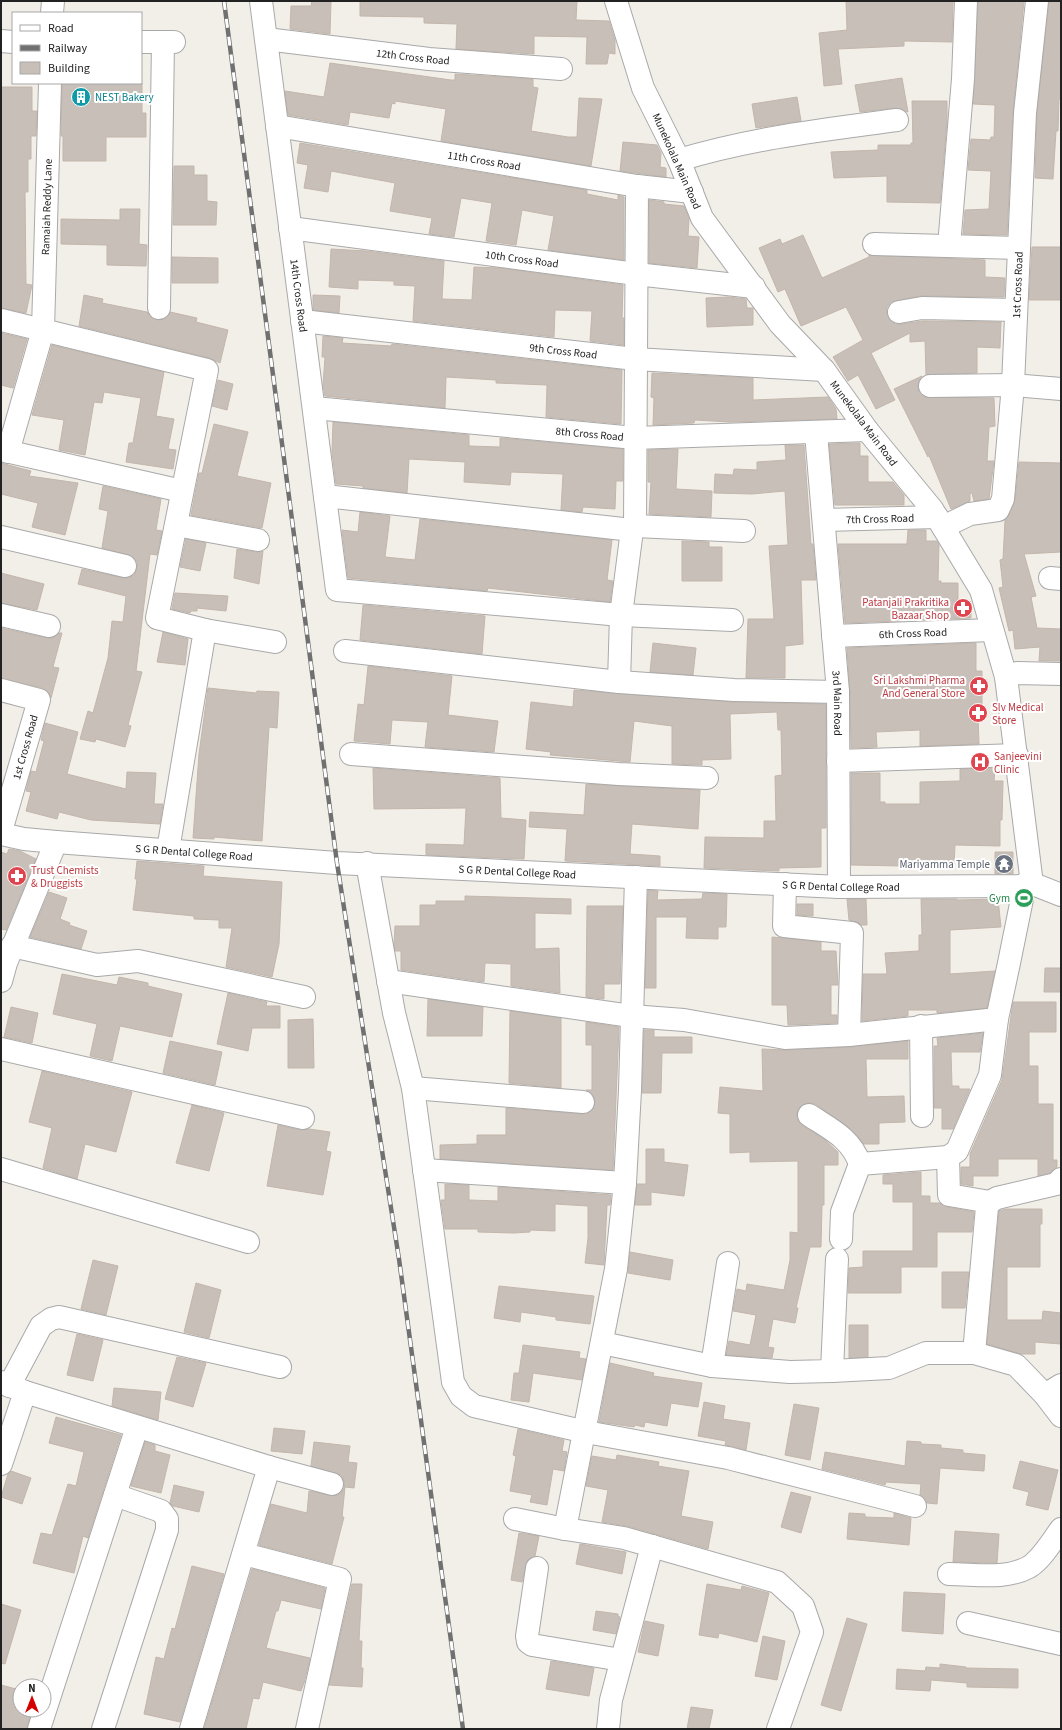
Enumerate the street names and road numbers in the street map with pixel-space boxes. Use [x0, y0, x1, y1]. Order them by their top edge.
street label: 12th Cross Road [375, 46, 450, 69]
street label: Munekolala Main Road [649, 111, 704, 212]
street label: 11th Cross Road [446, 148, 522, 174]
street label: Ramaiah Reddy Lane [38, 158, 56, 255]
street label: 10th Cross Road [484, 247, 559, 272]
street label: 1st Cross Road [1009, 251, 1027, 319]
street label: 14th Cross Road [286, 258, 311, 333]
street label: 9th Cross Road [528, 340, 598, 363]
street label: Munekolala Main Road [826, 377, 901, 469]
street label: 8th Cross Road [555, 424, 624, 445]
street label: 7th Cross Road [846, 511, 914, 527]
street label: 6th Cross Road [879, 625, 947, 642]
street label: 3rd Main Road [828, 670, 845, 736]
street label: 1st Cross Road [9, 713, 42, 781]
street label: S G R Dental College Road [135, 841, 253, 865]
street label: S G R Dental College Road [458, 862, 576, 882]
street label: S G R Dental College Road [782, 877, 900, 895]

